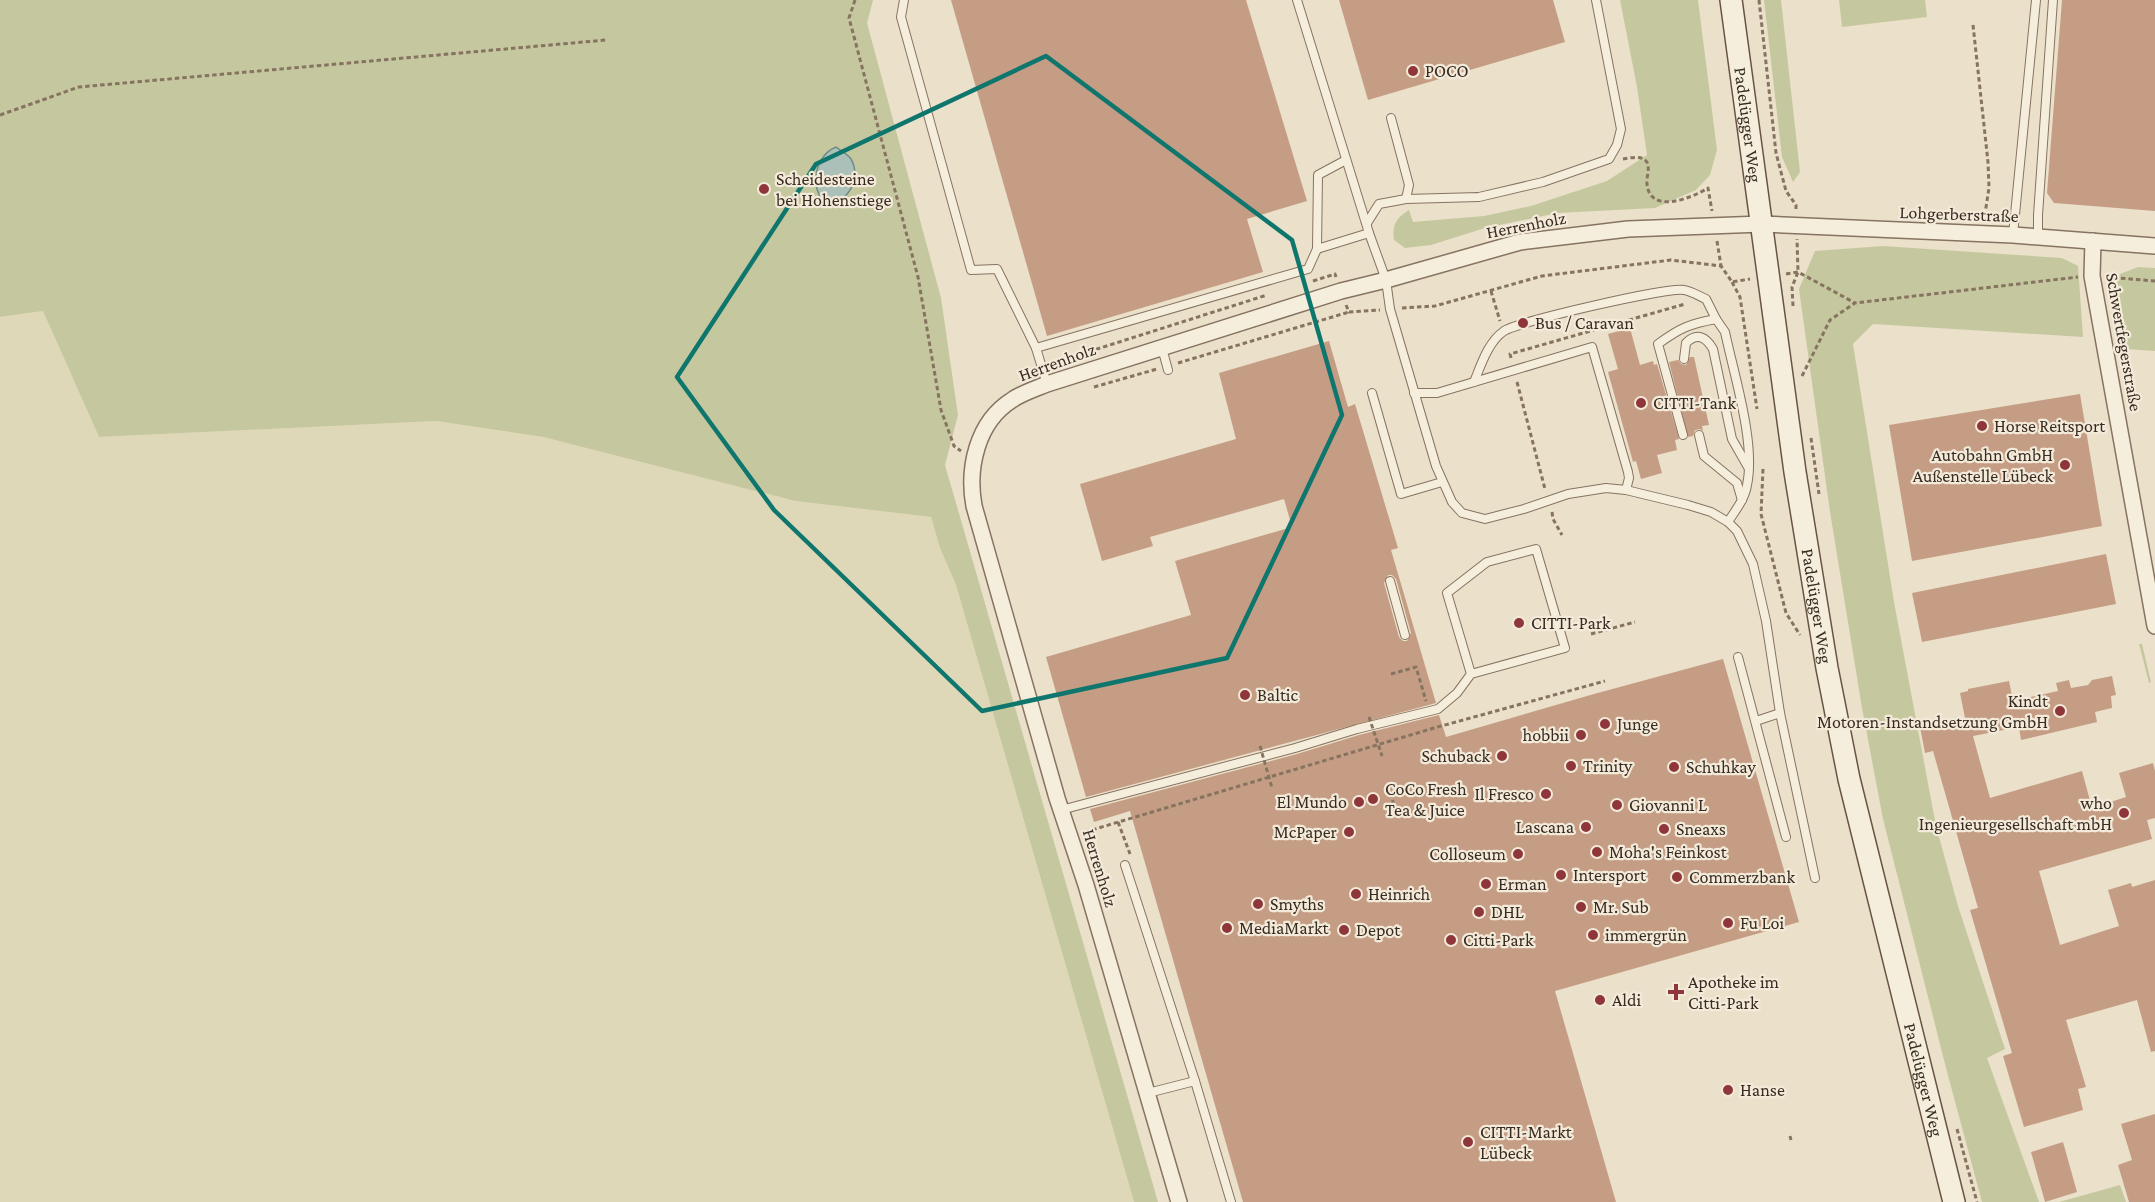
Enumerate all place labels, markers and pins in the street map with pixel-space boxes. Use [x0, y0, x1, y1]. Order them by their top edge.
place label: POCO [1425, 61, 1469, 81]
marker: POCO [1406, 64, 1420, 78]
place label: Scheidesteine bei Hohenstiege [776, 169, 891, 210]
marker: Scheidesteine bei Hohenstiege [757, 182, 771, 196]
place label: Bus / Caravan [1535, 313, 1634, 333]
marker: Bus / Caravan [1516, 316, 1530, 330]
place label: CITTI-Tank [1653, 393, 1736, 413]
marker: CITTI-Tank [1634, 396, 1648, 410]
place label: Horse Reitsport [1994, 416, 2106, 436]
marker: Horse Reitsport [1975, 419, 1989, 433]
place label: Autobahn GmbH Außenstelle Lübeck [1913, 445, 2053, 486]
marker: Autobahn GmbH Außenstelle Lübeck [2058, 458, 2072, 472]
place label: CITTI-Park [1531, 613, 1611, 633]
marker: CITTI-Park [1512, 616, 1526, 630]
place label: Baltic [1257, 685, 1299, 705]
marker: Baltic [1238, 688, 1252, 702]
place label: Kindt Motoren-Instandsetzung GmbH [1817, 691, 2049, 732]
marker: Kindt Motoren-Instandsetzung GmbH [2053, 704, 2067, 718]
place label: Junge [1615, 714, 1658, 734]
marker: Junge [1598, 717, 1612, 731]
place label: hobbii [1522, 725, 1569, 745]
marker: hobbii [1574, 728, 1588, 742]
place label: Schuback [1421, 746, 1490, 766]
marker: Schuback [1495, 749, 1509, 763]
place label: Trinity [1583, 756, 1633, 776]
place label: Schuhkay [1686, 757, 1756, 777]
marker: Trinity [1564, 759, 1578, 773]
marker: Schuhkay [1667, 760, 1681, 774]
place label: CoCo Fresh Tea & Juice [1385, 779, 1467, 820]
place label: Il Fresco [1474, 784, 1534, 804]
marker: Il Fresco [1539, 787, 1553, 801]
place label: El Mundo [1277, 792, 1347, 812]
marker: CoCo Fresh Tea & Juice [1366, 792, 1380, 806]
place label: who Ingenieurgesellschaft mbH [1919, 793, 2112, 834]
marker: El Mundo [1352, 795, 1366, 809]
place label: Giovanni L [1629, 795, 1707, 815]
marker: Giovanni L [1610, 798, 1624, 812]
marker: who Ingenieurgesellschaft mbH [2117, 806, 2131, 820]
place label: Lascana [1516, 817, 1574, 837]
place label: Sneaxs [1676, 819, 1726, 839]
marker: Lascana [1579, 820, 1593, 834]
place label: McPaper [1274, 822, 1338, 842]
marker: Sneaxs [1657, 822, 1671, 836]
marker: McPaper [1342, 825, 1356, 839]
place label: Moha's Feinkost [1609, 842, 1728, 862]
place label: Colloseum [1429, 844, 1507, 864]
marker: Moha's Feinkost [1590, 845, 1604, 859]
marker: Colloseum [1511, 847, 1525, 861]
place label: Intersport [1573, 865, 1647, 885]
place label: Commerzbank [1689, 867, 1795, 887]
marker: Intersport [1554, 868, 1568, 882]
marker: Commerzbank [1670, 870, 1684, 884]
place label: Erman [1498, 874, 1547, 894]
marker: Erman [1479, 877, 1493, 891]
place label: Heinrich [1368, 884, 1431, 904]
marker: Heinrich [1349, 887, 1363, 901]
place label: Smyths [1270, 894, 1324, 914]
marker: Smyths [1251, 897, 1265, 911]
place label: Mr. Sub [1593, 897, 1649, 917]
marker: Mr. Sub [1574, 900, 1588, 914]
place label: DHL [1491, 902, 1524, 922]
marker: DHL [1472, 905, 1486, 919]
place label: Fu Loi [1740, 913, 1784, 933]
marker: Fu Loi [1721, 916, 1735, 930]
place label: MediaMarkt [1239, 918, 1330, 938]
place label: Depot [1356, 920, 1401, 940]
marker: MediaMarkt [1220, 921, 1234, 935]
marker: Depot [1337, 923, 1351, 937]
place label: immergrün [1605, 925, 1687, 945]
marker: immergrün [1586, 928, 1600, 942]
place label: Citti-Park [1463, 930, 1534, 950]
marker: Citti-Park [1444, 933, 1458, 947]
place label: Apotheke im Citti-Park [1688, 972, 1780, 1013]
marker: Apotheke im Citti-Park [1669, 985, 1683, 999]
place label: Aldi [1612, 990, 1641, 1010]
marker: Aldi [1593, 993, 1607, 1007]
place label: Hanse [1740, 1080, 1785, 1100]
marker: Hanse [1721, 1083, 1735, 1097]
place label: CITTI-Markt Lübeck [1480, 1122, 1573, 1163]
marker: CITTI-Markt Lübeck [1461, 1135, 1475, 1149]

